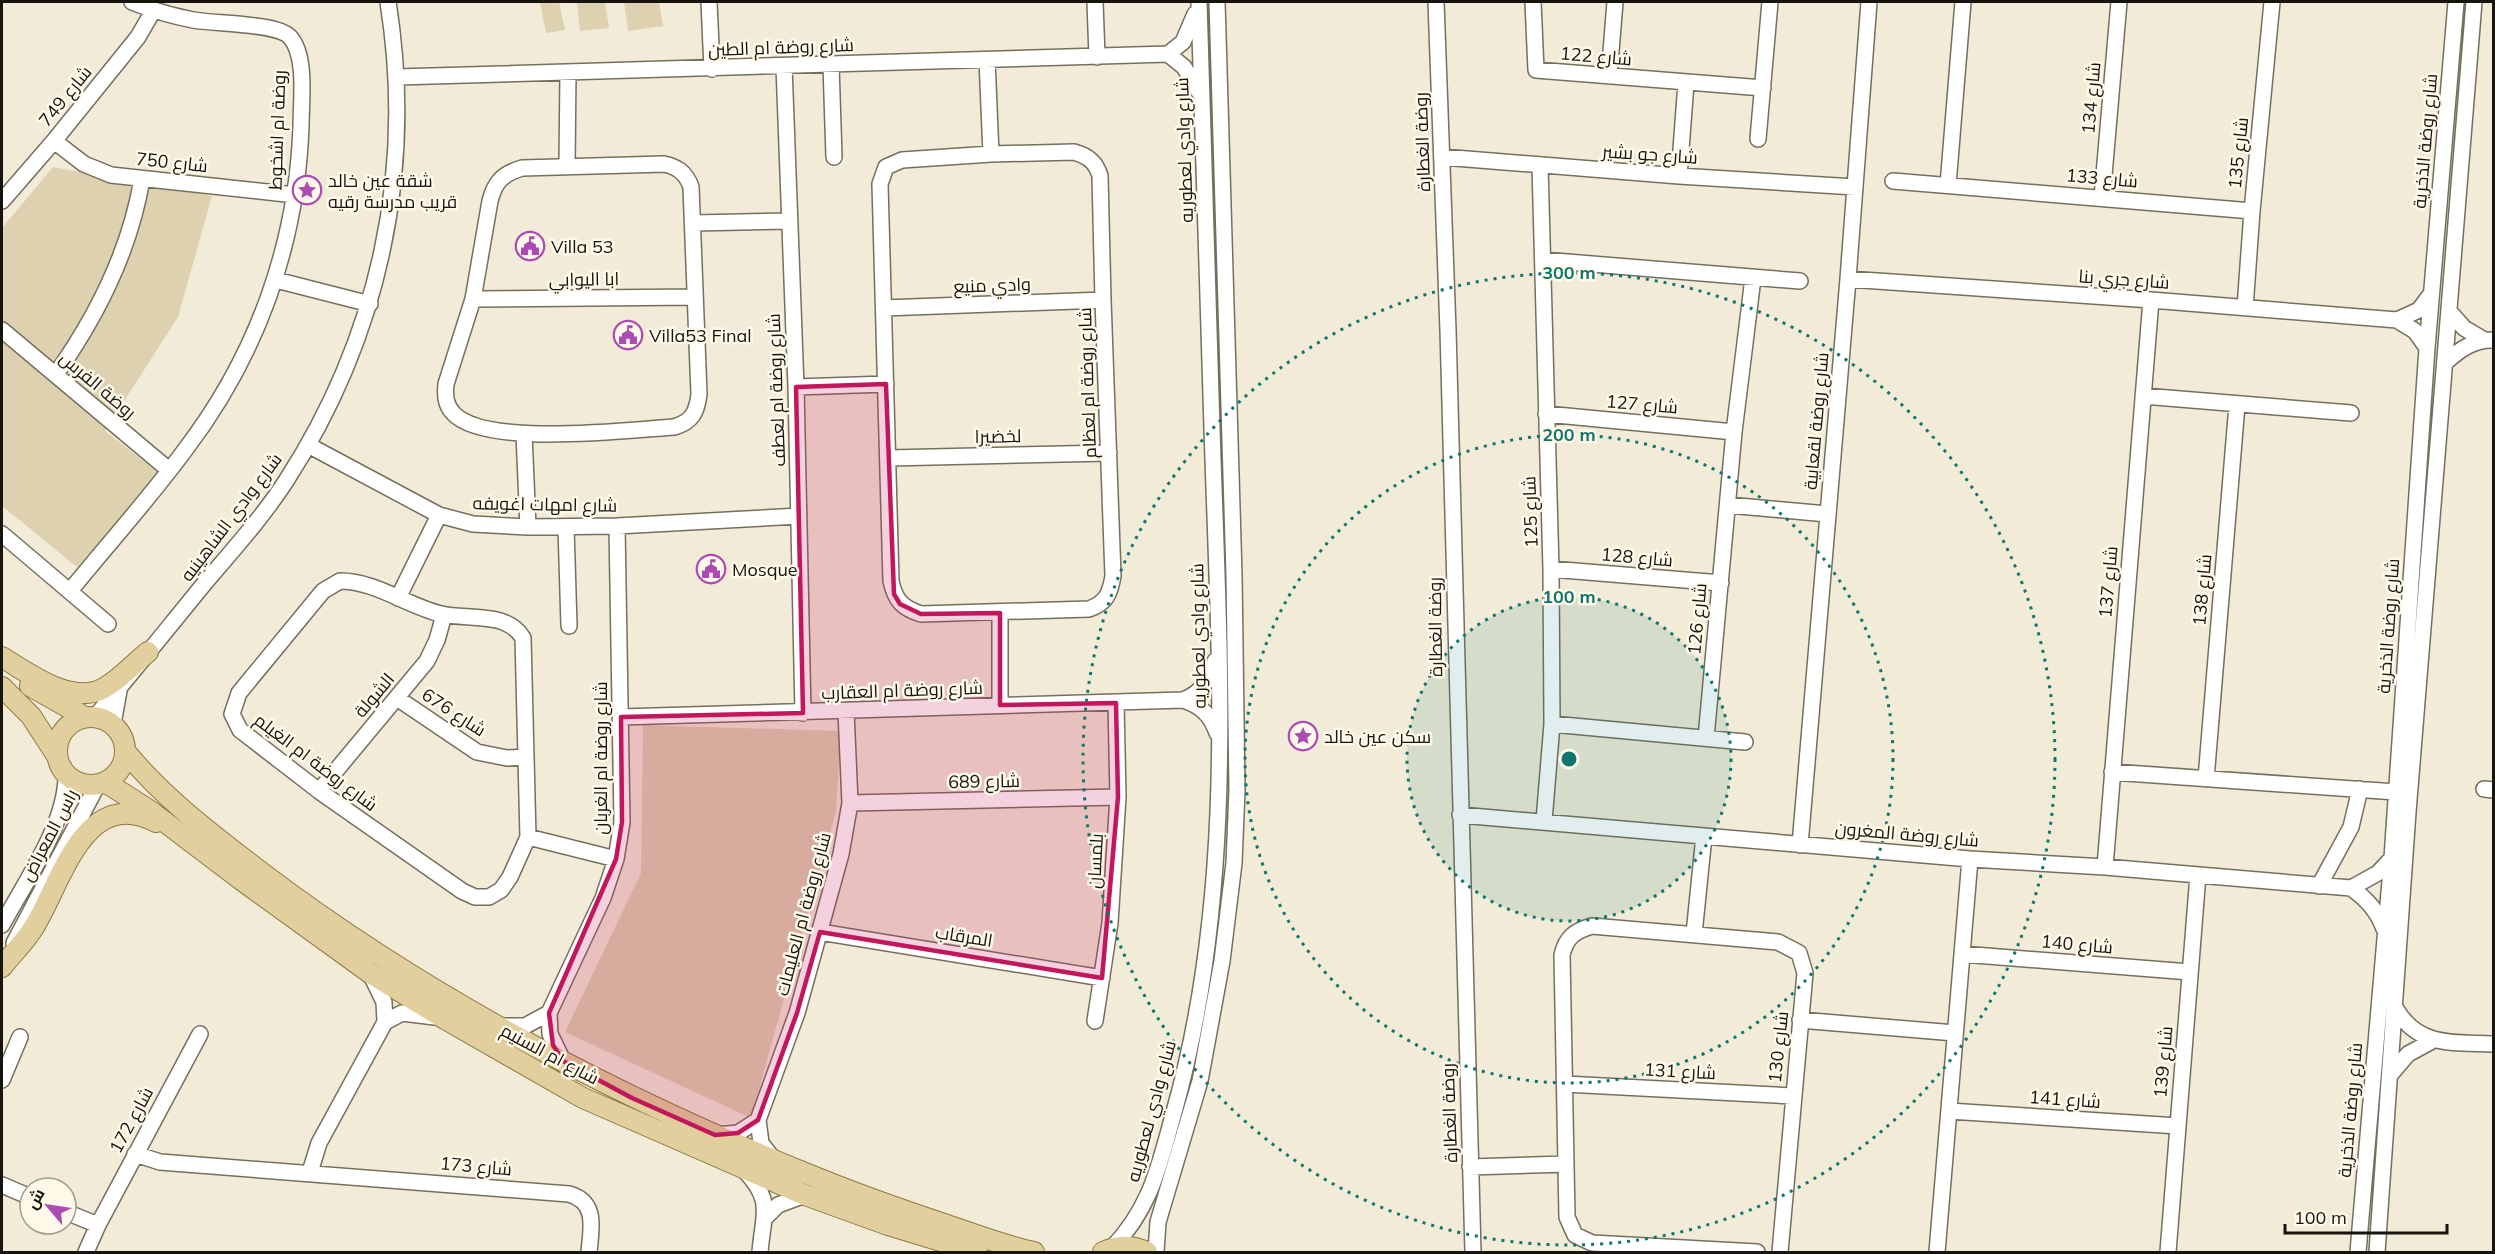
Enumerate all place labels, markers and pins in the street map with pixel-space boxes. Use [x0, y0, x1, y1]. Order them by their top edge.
place label: شقة عين خالد قريب مدرسة رقيه [328, 169, 457, 213]
place icon: شقة عين خالد قريب مدرسة رقيه [291, 174, 323, 206]
public building icon: Villa 53 [514, 230, 546, 262]
place label: Villa 53 [551, 235, 614, 258]
public building icon: Villa53 Final [612, 319, 644, 351]
place label: Villa53 Final [649, 324, 752, 347]
public building icon: Mosque [695, 553, 727, 585]
place label: Mosque [732, 558, 798, 581]
place icon: سكن عين خالد [1287, 720, 1319, 752]
place label: سكن عين خالد [1324, 725, 1431, 748]
centre of rings [1559, 749, 1579, 769]

